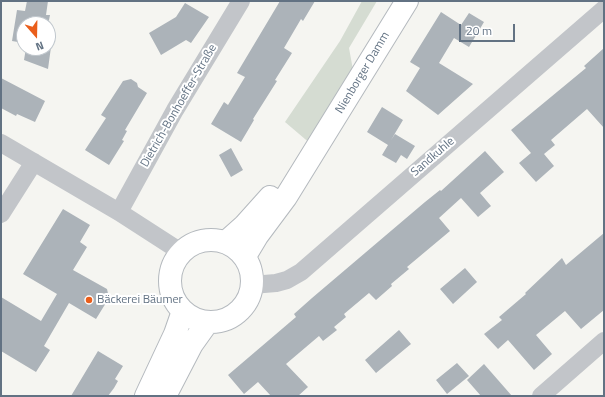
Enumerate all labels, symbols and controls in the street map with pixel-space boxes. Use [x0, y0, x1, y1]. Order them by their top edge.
north arrow [16, 16, 56, 56]
scale bar [461, 16, 517, 42]
text: 20 m [466, 21, 492, 40]
street label: Nienborger Damm [333, 30, 393, 116]
text: N [33, 38, 46, 55]
street label: Dietrich-Bonhoeffer-Straße [138, 42, 220, 170]
street label: Sandkuhle [408, 134, 458, 180]
place label: Bäckerei Bäumer [97, 293, 183, 307]
marker: Bäckerei Bäumer [84, 295, 94, 305]

